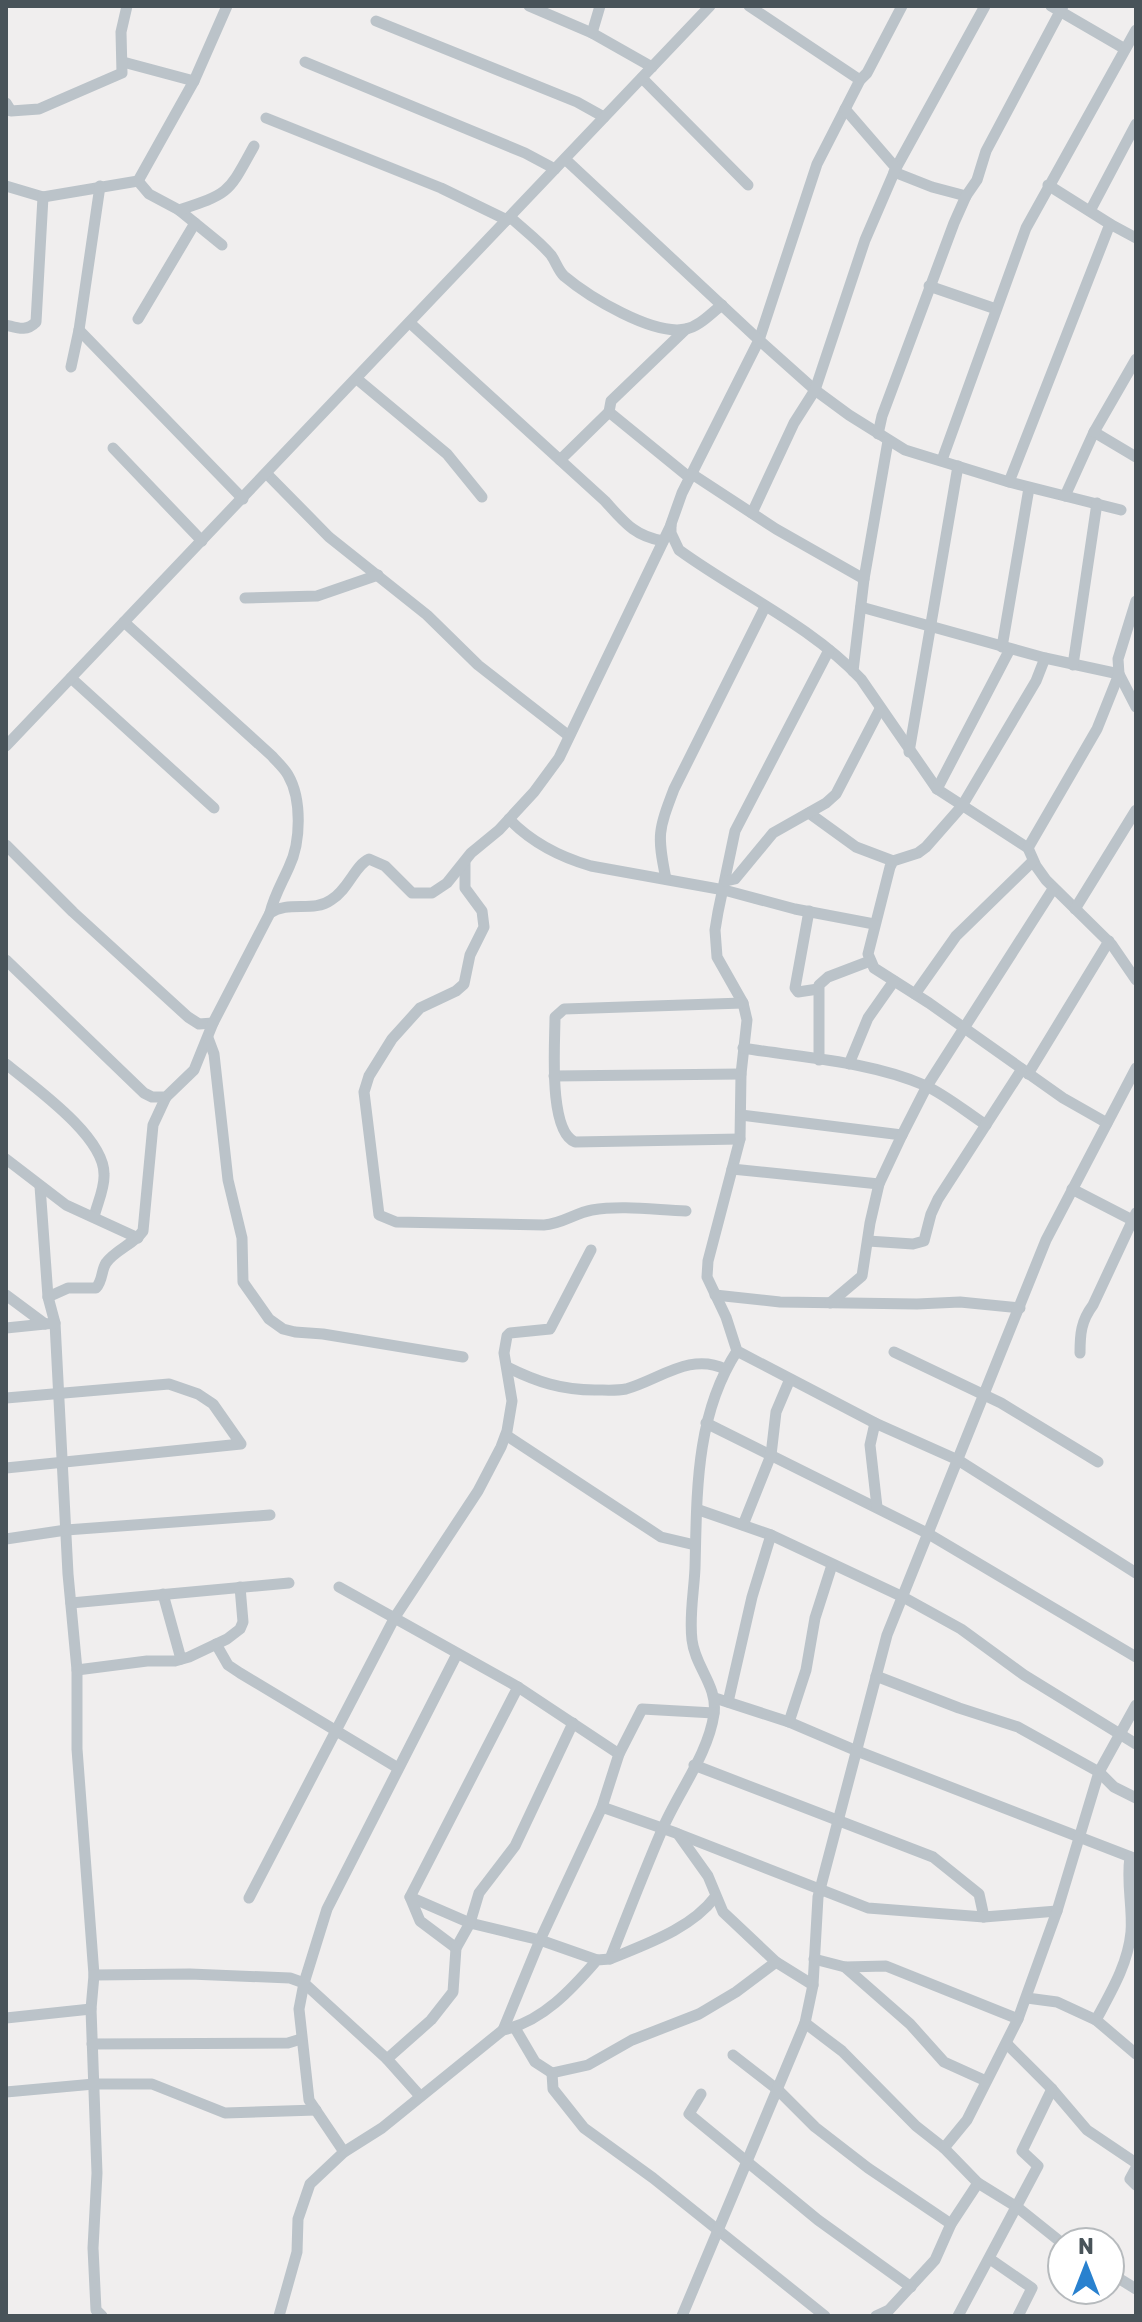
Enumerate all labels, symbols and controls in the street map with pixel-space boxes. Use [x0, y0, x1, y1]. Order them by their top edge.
north arrow [1046, 2226, 1126, 2306]
text: N [1078, 2233, 1094, 2260]

